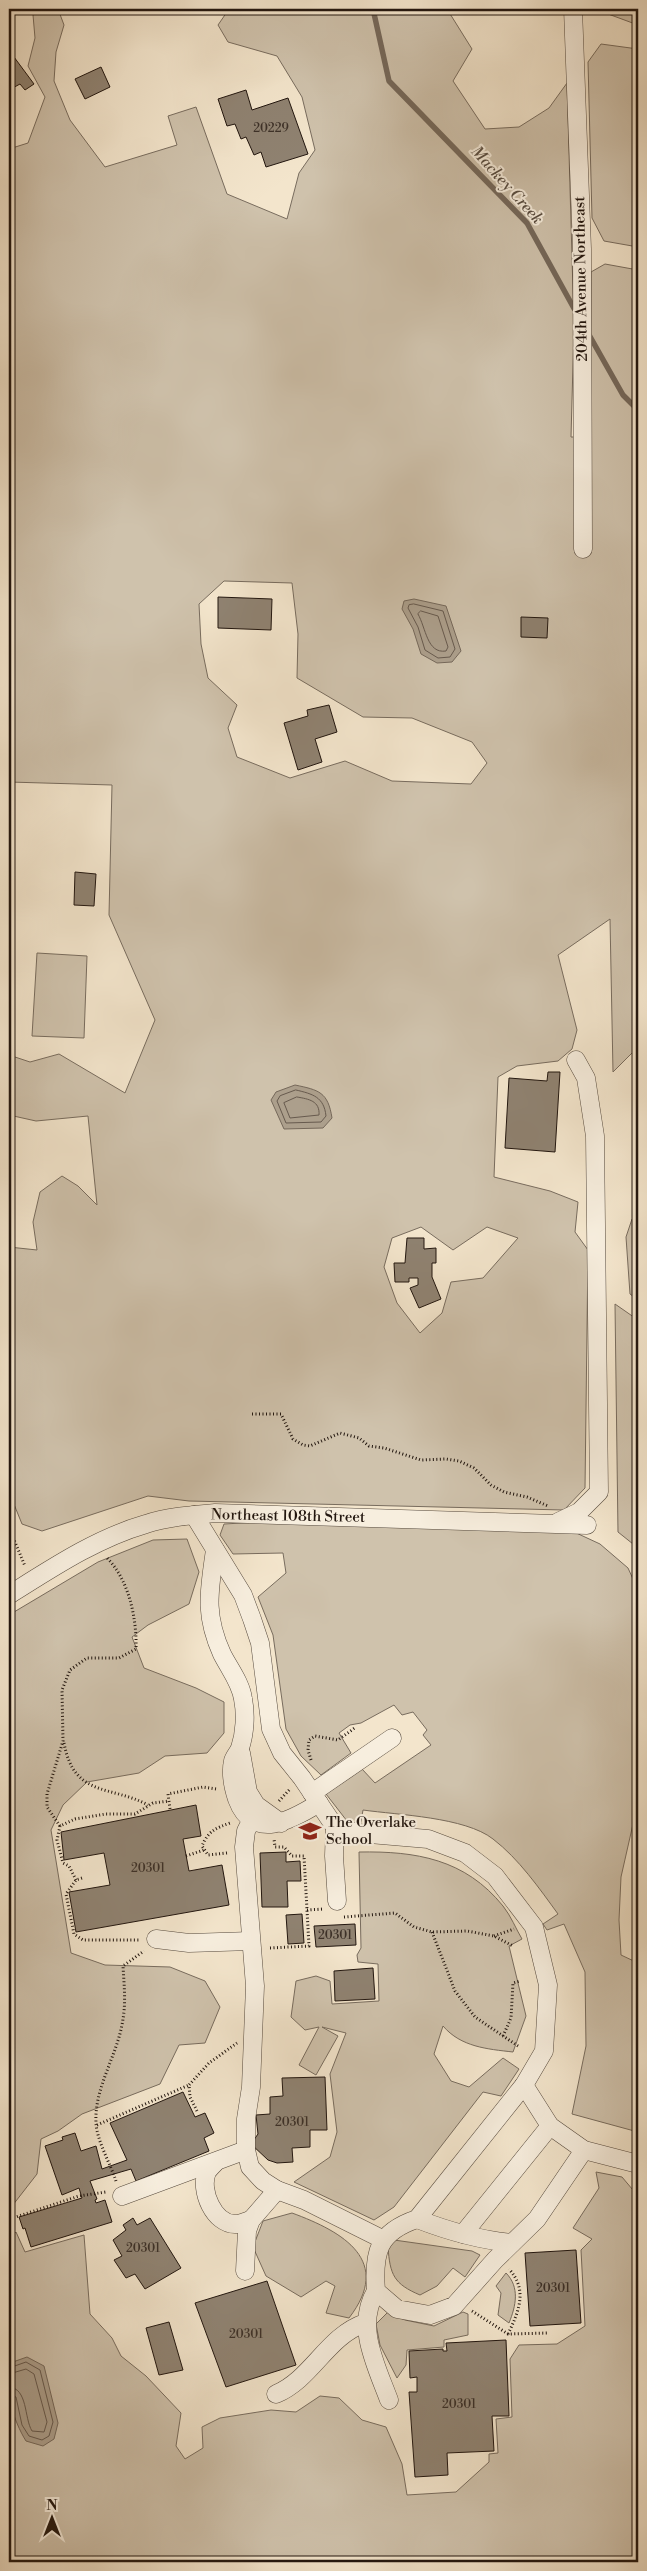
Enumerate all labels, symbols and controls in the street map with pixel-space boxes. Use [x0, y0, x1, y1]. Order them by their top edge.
house number: 20229 [253, 121, 289, 136]
water label: Mackey Creek [467, 142, 547, 228]
street label: 204th Avenue Northeast [570, 195, 592, 362]
street label: Northeast 108th Street [211, 1505, 366, 1527]
place label: The Overlake School [326, 1813, 416, 1849]
school or university icon: The Overlake School [297, 1818, 323, 1844]
house number: 20301 [131, 1861, 166, 1876]
house number: 20301 [318, 1928, 353, 1943]
house number: 20301 [275, 2115, 310, 2130]
house number: 20301 [126, 2241, 161, 2256]
house number: 20301 [536, 2281, 571, 2296]
house number: 20301 [229, 2327, 264, 2342]
house number: 20301 [442, 2397, 477, 2412]
north arrow [28, 2494, 78, 2544]
text: N [46, 2497, 58, 2515]

